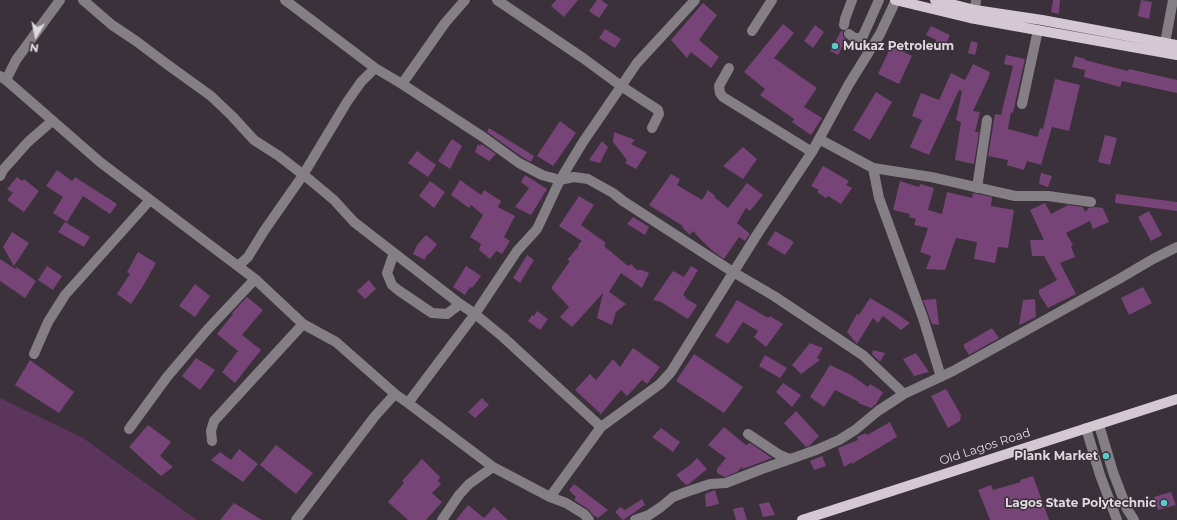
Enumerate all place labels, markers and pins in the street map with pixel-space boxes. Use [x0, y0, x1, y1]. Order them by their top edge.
place label: Mukaz Petroleum [843, 39, 954, 53]
marker: Mukaz Petroleum [830, 41, 840, 51]
place label: Plank Market [1014, 449, 1098, 463]
marker: Plank Market [1101, 451, 1111, 461]
place label: Lagos State Polytechnic [1005, 496, 1156, 510]
marker: Lagos State Polytechnic [1159, 498, 1169, 508]

